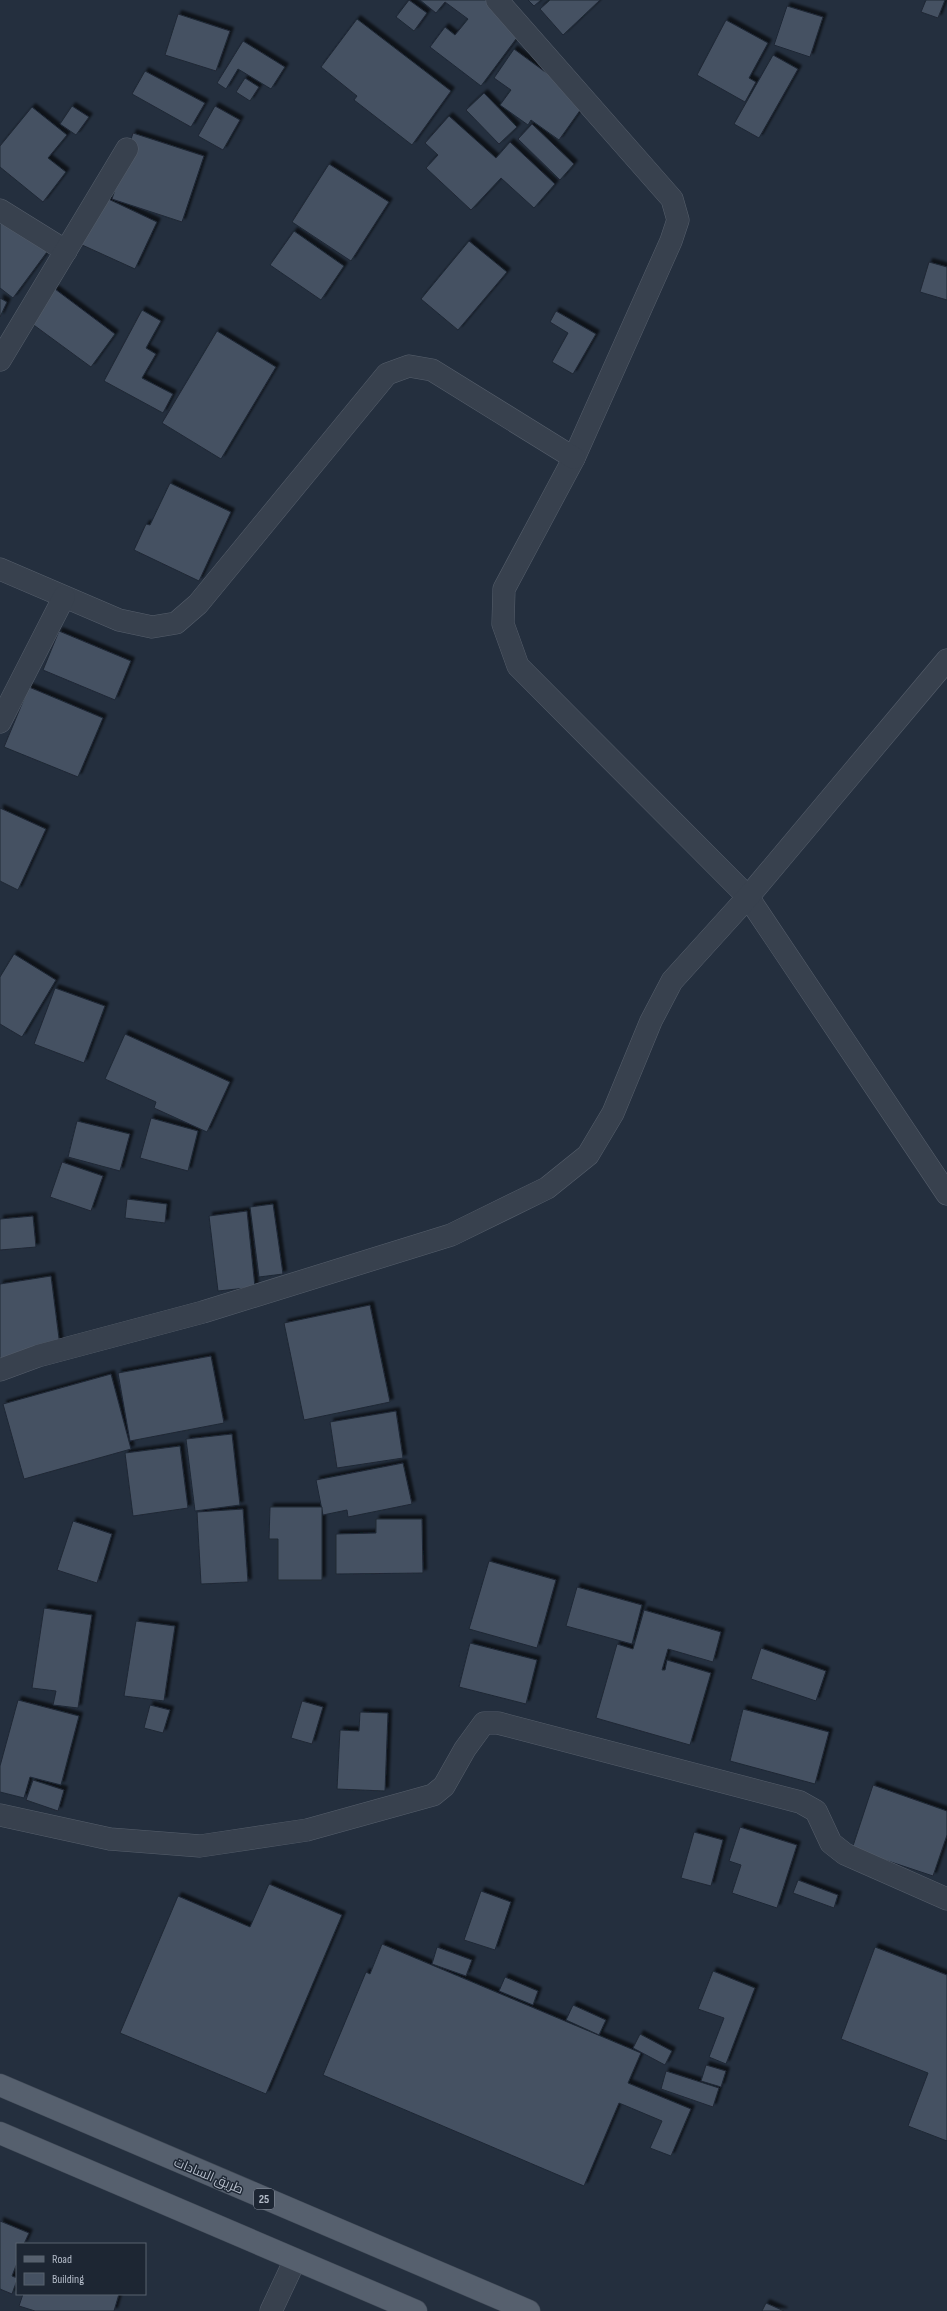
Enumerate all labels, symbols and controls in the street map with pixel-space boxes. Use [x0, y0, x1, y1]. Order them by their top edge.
street label: طريق السادات [171, 2154, 246, 2198]
road number: 25 [254, 2189, 274, 2209]
legend [16, 2243, 146, 2295]
text: Road [52, 2252, 72, 2267]
text: Building [52, 2272, 84, 2287]

